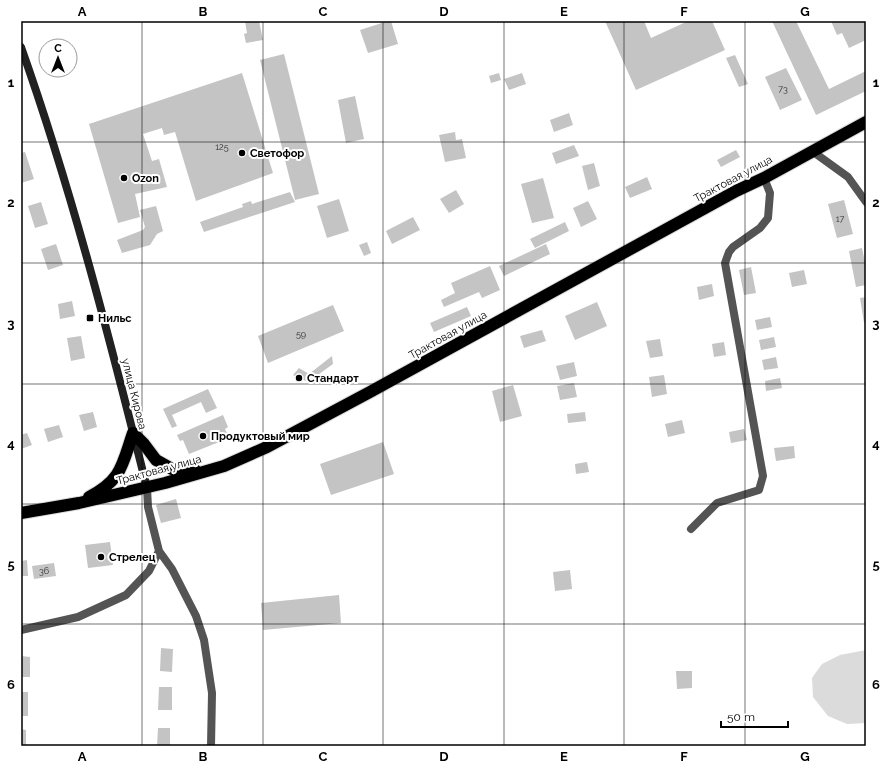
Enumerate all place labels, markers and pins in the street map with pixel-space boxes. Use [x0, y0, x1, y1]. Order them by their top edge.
place label: Светофор [250, 147, 304, 160]
marker: Светофор [237, 148, 247, 158]
place label: Ozon [132, 172, 159, 185]
marker: Ozon [119, 173, 129, 183]
place label: Нильс [98, 312, 132, 325]
marker: Нильс [85, 313, 95, 323]
place label: Стандарт [307, 372, 359, 385]
marker: Стандарт [294, 373, 304, 383]
place label: Продуктовый мир [211, 430, 310, 443]
marker: Продуктовый мир [198, 431, 208, 441]
place label: Стрелец [109, 551, 156, 564]
marker: Стрелец [96, 552, 106, 562]

